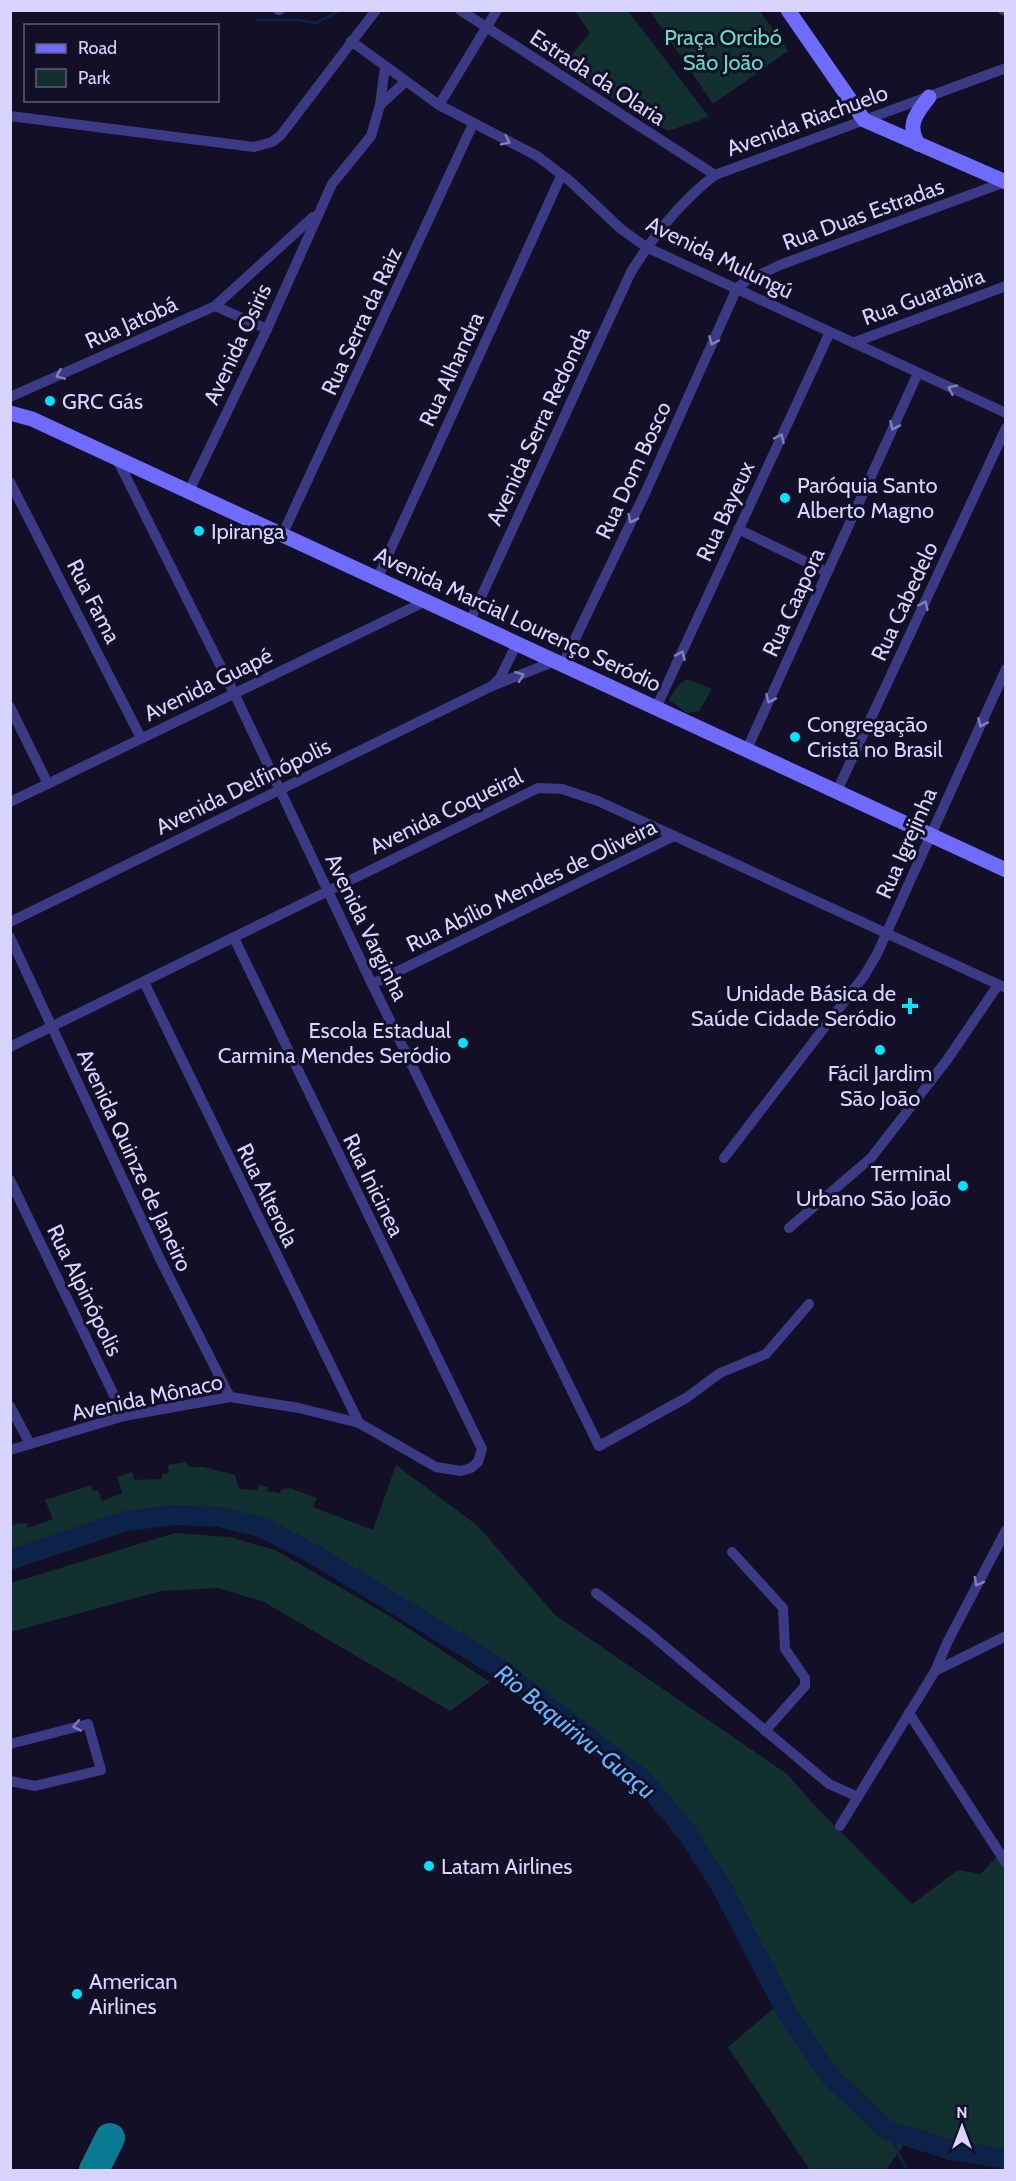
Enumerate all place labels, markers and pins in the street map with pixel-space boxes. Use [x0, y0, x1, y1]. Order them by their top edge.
place label: GRC Gás [62, 388, 143, 415]
marker: GRC Gás [43, 394, 57, 408]
place label: Paróquia Santo Alberto Magno [797, 472, 938, 524]
marker: Paróquia Santo Alberto Magno [778, 491, 792, 505]
place label: Ipiranga [211, 518, 285, 545]
marker: Ipiranga [192, 524, 206, 538]
place label: Congregação Cristã no Brasil [807, 711, 944, 763]
marker: Congregação Cristã no Brasil [788, 730, 802, 744]
place label: Unidade Básica de Saúde Cidade Seródio [691, 980, 896, 1032]
marker: Unidade Básica de Saúde Cidade Seródio [901, 997, 919, 1015]
place label: Escola Estadual Carmina Mendes Seródio [218, 1017, 452, 1069]
marker: Escola Estadual Carmina Mendes Seródio [456, 1036, 470, 1050]
marker: Fácil Jardim São João [873, 1043, 887, 1057]
place label: Fácil Jardim São João [828, 1060, 932, 1112]
place label: Terminal Urbano São João [796, 1160, 952, 1212]
marker: Terminal Urbano São João [956, 1179, 970, 1193]
place label: Latam Airlines [441, 1853, 572, 1880]
marker: Latam Airlines [422, 1859, 436, 1873]
place label: American Airlines [89, 1968, 178, 2020]
marker: American Airlines [70, 1987, 84, 2001]

